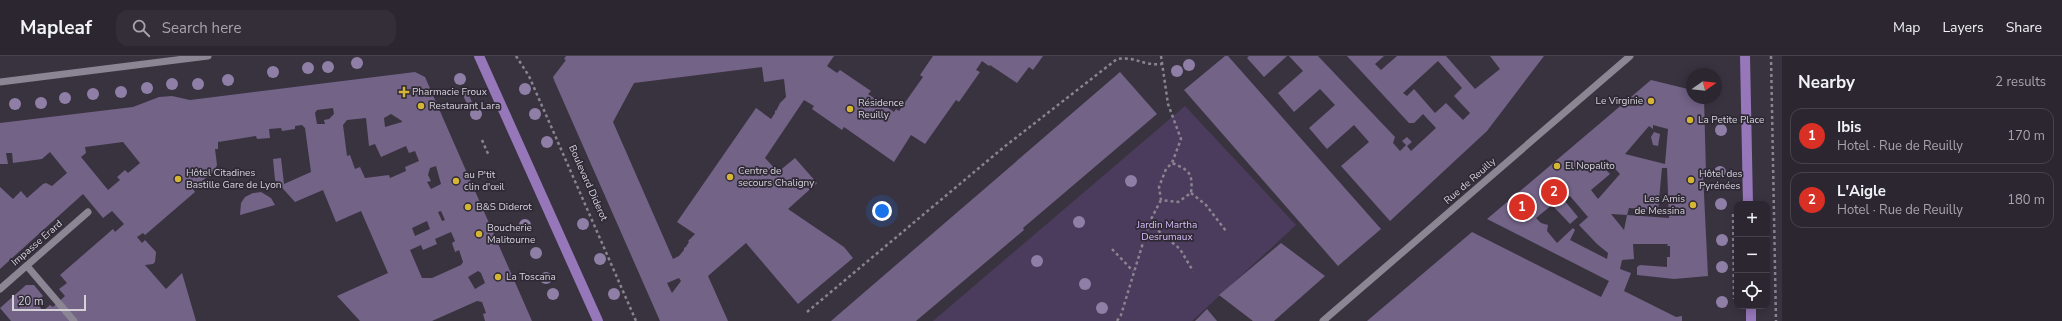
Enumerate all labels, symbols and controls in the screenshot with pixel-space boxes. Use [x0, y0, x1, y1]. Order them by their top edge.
search box [116, 10, 396, 46]
text: Mapleaf [20, 15, 92, 41]
icon: search [130, 17, 152, 39]
text: Search here [162, 18, 241, 38]
text: Map [1893, 18, 1920, 37]
text: Layers [1942, 18, 1984, 37]
text: Share [2006, 18, 2042, 37]
north arrow [1686, 68, 1722, 104]
text: Nearby [1798, 71, 1855, 94]
text: 2 results [1995, 73, 2046, 91]
place label: Pharmacie Froux [412, 85, 488, 99]
marker: Pharmacie Froux [399, 87, 409, 97]
place label: Le Virginie [1596, 94, 1643, 108]
place label: Résidence Reuilly [858, 96, 904, 122]
marker: Le Virginie [1646, 96, 1656, 106]
place label: Restaurant Lara [429, 99, 500, 113]
marker: Restaurant Lara [416, 101, 426, 111]
marker: Résidence Reuilly [845, 104, 855, 114]
place label: La Petite Place [1698, 113, 1764, 127]
marker: La Petite Place [1685, 115, 1695, 125]
text: Ibis [1837, 117, 1861, 137]
text: 1 [1808, 127, 1816, 145]
text: 170 m [2007, 127, 2045, 145]
text: Hotel · Rue de Reuilly [1837, 137, 1963, 155]
street label: Boulevard Diderot [565, 143, 611, 224]
street label: Rue de Reuilly [1441, 154, 1500, 208]
place label: El Nopalito [1565, 159, 1615, 173]
marker: El Nopalito [1552, 161, 1562, 171]
place label: Centre de secours Chaligny [738, 164, 815, 190]
place label: Hôtel Citadines Bastille Gare de Lyon [186, 166, 281, 192]
place label: Hôtel des Pyrénées [1699, 167, 1743, 193]
place label: au P'tit clin d'œil [464, 168, 505, 194]
marker: Centre de secours Chaligny [725, 172, 735, 182]
marker: Hôtel Citadines Bastille Gare de Lyon [173, 174, 183, 184]
marker: Hôtel des Pyrénées [1686, 175, 1696, 185]
marker: au P'tit clin d'œil [451, 176, 461, 186]
pin: 2 [1541, 177, 1567, 207]
text: L'Aigle [1837, 181, 1886, 201]
text: 2 [1808, 191, 1816, 209]
text: 180 m [2007, 191, 2045, 209]
pin: 1 [1509, 192, 1535, 222]
place label: Les Amis de Messina [1634, 192, 1685, 218]
place label: B&S Diderot [476, 200, 532, 214]
marker: Les Amis de Messina [1688, 200, 1698, 210]
your location [872, 201, 892, 221]
map controls [1734, 201, 1770, 309]
button: + [1734, 201, 1770, 237]
text: Hotel · Rue de Reuilly [1837, 201, 1963, 219]
marker: B&S Diderot [463, 202, 473, 212]
street label: Impasse Erard [8, 217, 66, 269]
park label: Jardin Martha Desrumaux [1136, 218, 1197, 244]
place label: Boucherie Malitourne [487, 221, 535, 247]
marker: Boucherie Malitourne [474, 229, 484, 239]
button: − [1734, 237, 1770, 273]
place label: La Toscana [506, 270, 556, 284]
marker: La Toscana [493, 272, 503, 282]
button: locate [1734, 273, 1770, 309]
scale bar [12, 293, 86, 312]
text: 20 m [18, 294, 43, 309]

